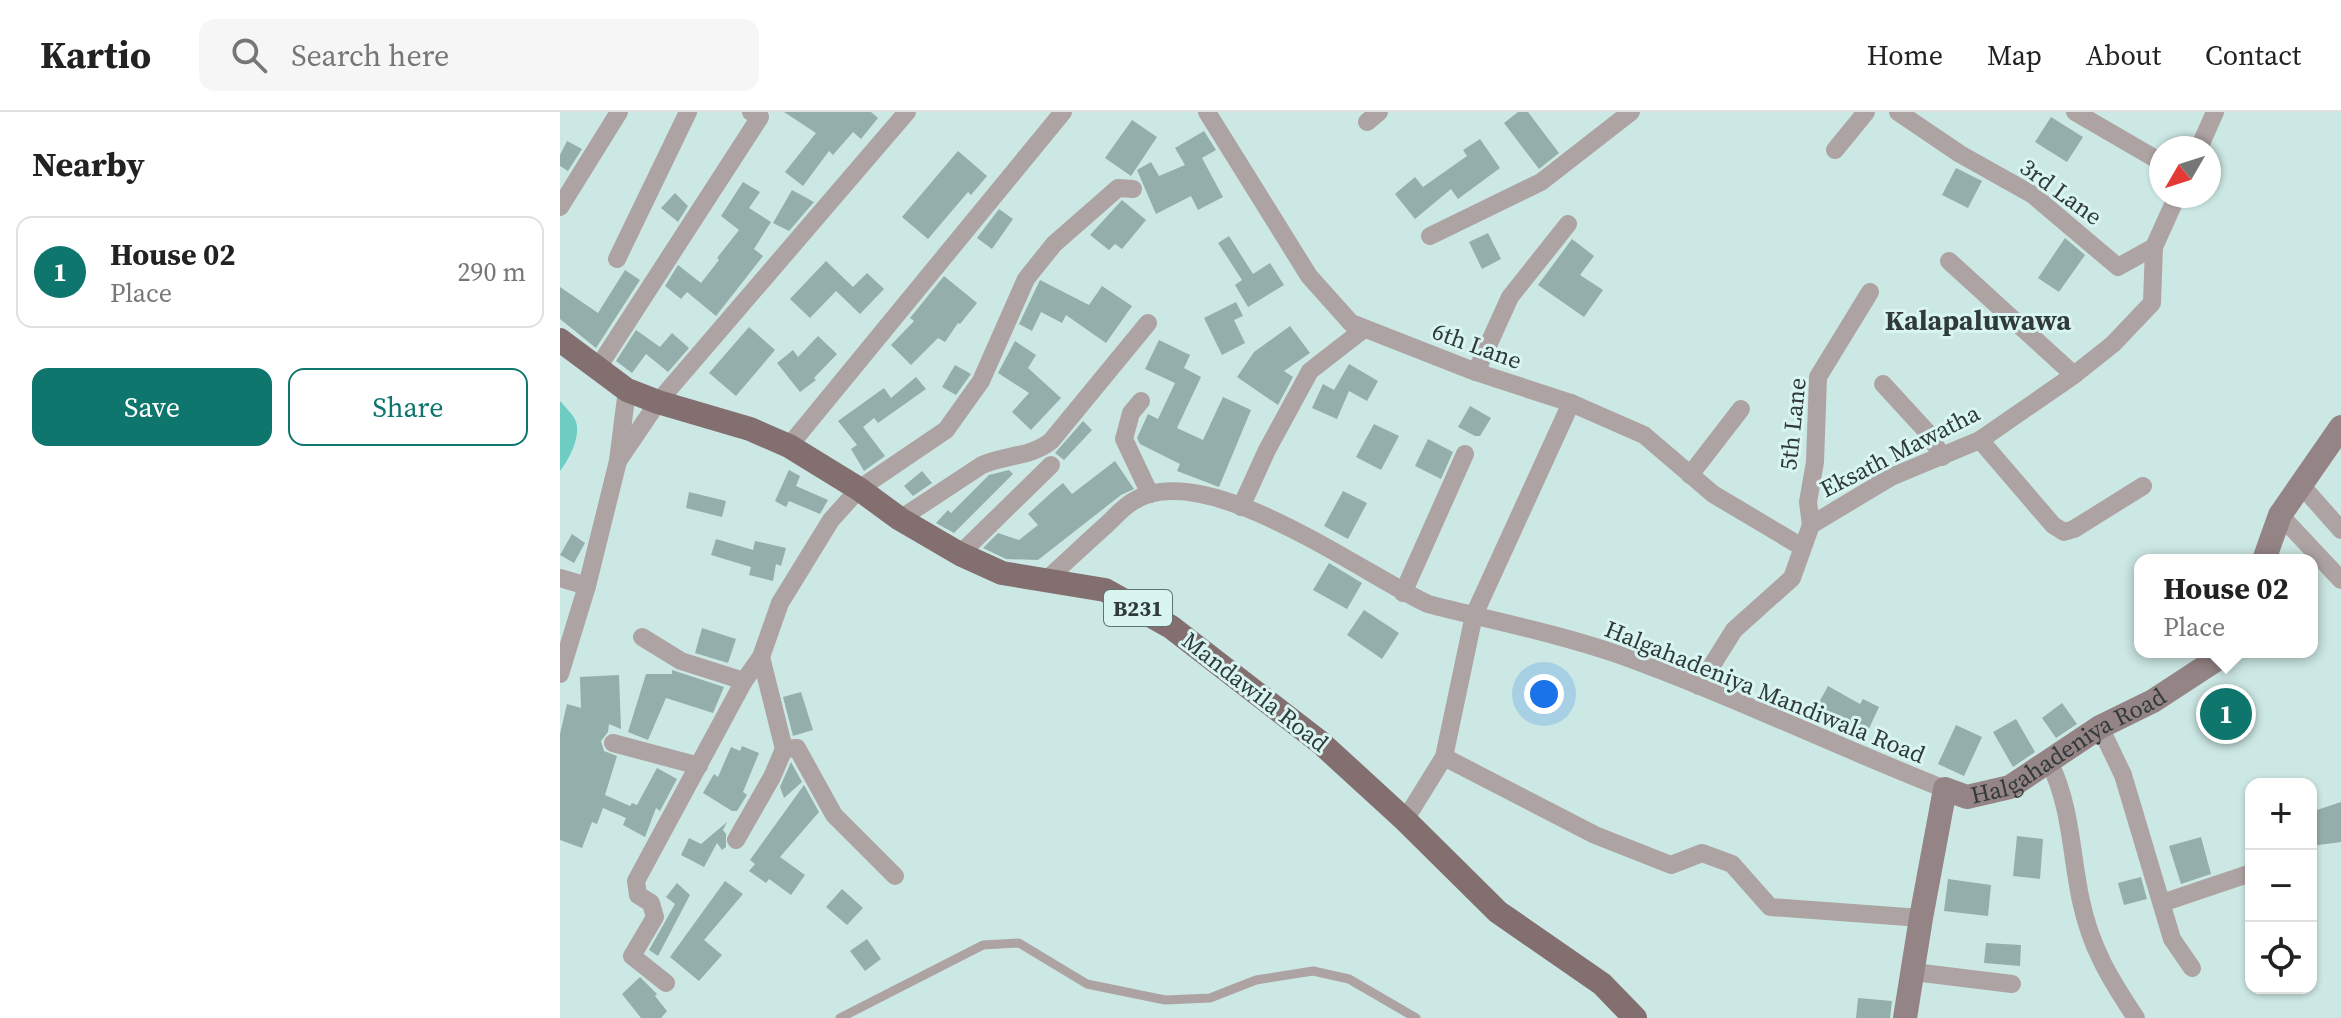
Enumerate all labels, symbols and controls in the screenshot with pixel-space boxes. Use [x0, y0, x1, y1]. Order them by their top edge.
search box [199, 19, 759, 91]
text: Kartio [40, 29, 151, 81]
icon: search [227, 33, 271, 77]
text: Search here [291, 35, 449, 76]
text: Home [1867, 36, 1943, 74]
text: Map [1987, 36, 2042, 74]
text: About [2086, 36, 2161, 74]
text: Contact [2205, 36, 2301, 74]
north arrow [2149, 136, 2221, 208]
text: Nearby [32, 141, 145, 187]
street label: 3rd Lane [2013, 151, 2109, 233]
text: House 02 [110, 234, 236, 275]
text: 1 [53, 254, 67, 290]
text: 290 m [458, 254, 526, 290]
text: Place [110, 275, 172, 311]
district label: Kalapaluwawa [1885, 301, 2071, 339]
street label: 6th Lane [1428, 314, 1527, 377]
button: Save [32, 368, 272, 446]
button: Share [288, 368, 528, 446]
street label: 5th Lane [1771, 376, 1814, 472]
street label: Eksath Mawatha [1814, 396, 1986, 505]
popup [2134, 554, 2318, 658]
text: House 02 [2163, 568, 2289, 609]
road number: B231 [1104, 590, 1172, 626]
text: Place [2163, 609, 2225, 645]
street label: Halgahadeniya Mandiwala Road [1600, 612, 1931, 771]
street label: Mandawila Road [1175, 624, 1336, 759]
your location [1524, 674, 1564, 714]
street label: Halgahadeniya Road [1967, 680, 2173, 812]
pin: 1 [2200, 684, 2252, 744]
map controls [2245, 778, 2317, 994]
button: + [2245, 778, 2317, 850]
button: − [2245, 850, 2317, 922]
button: locate [2245, 922, 2317, 994]

